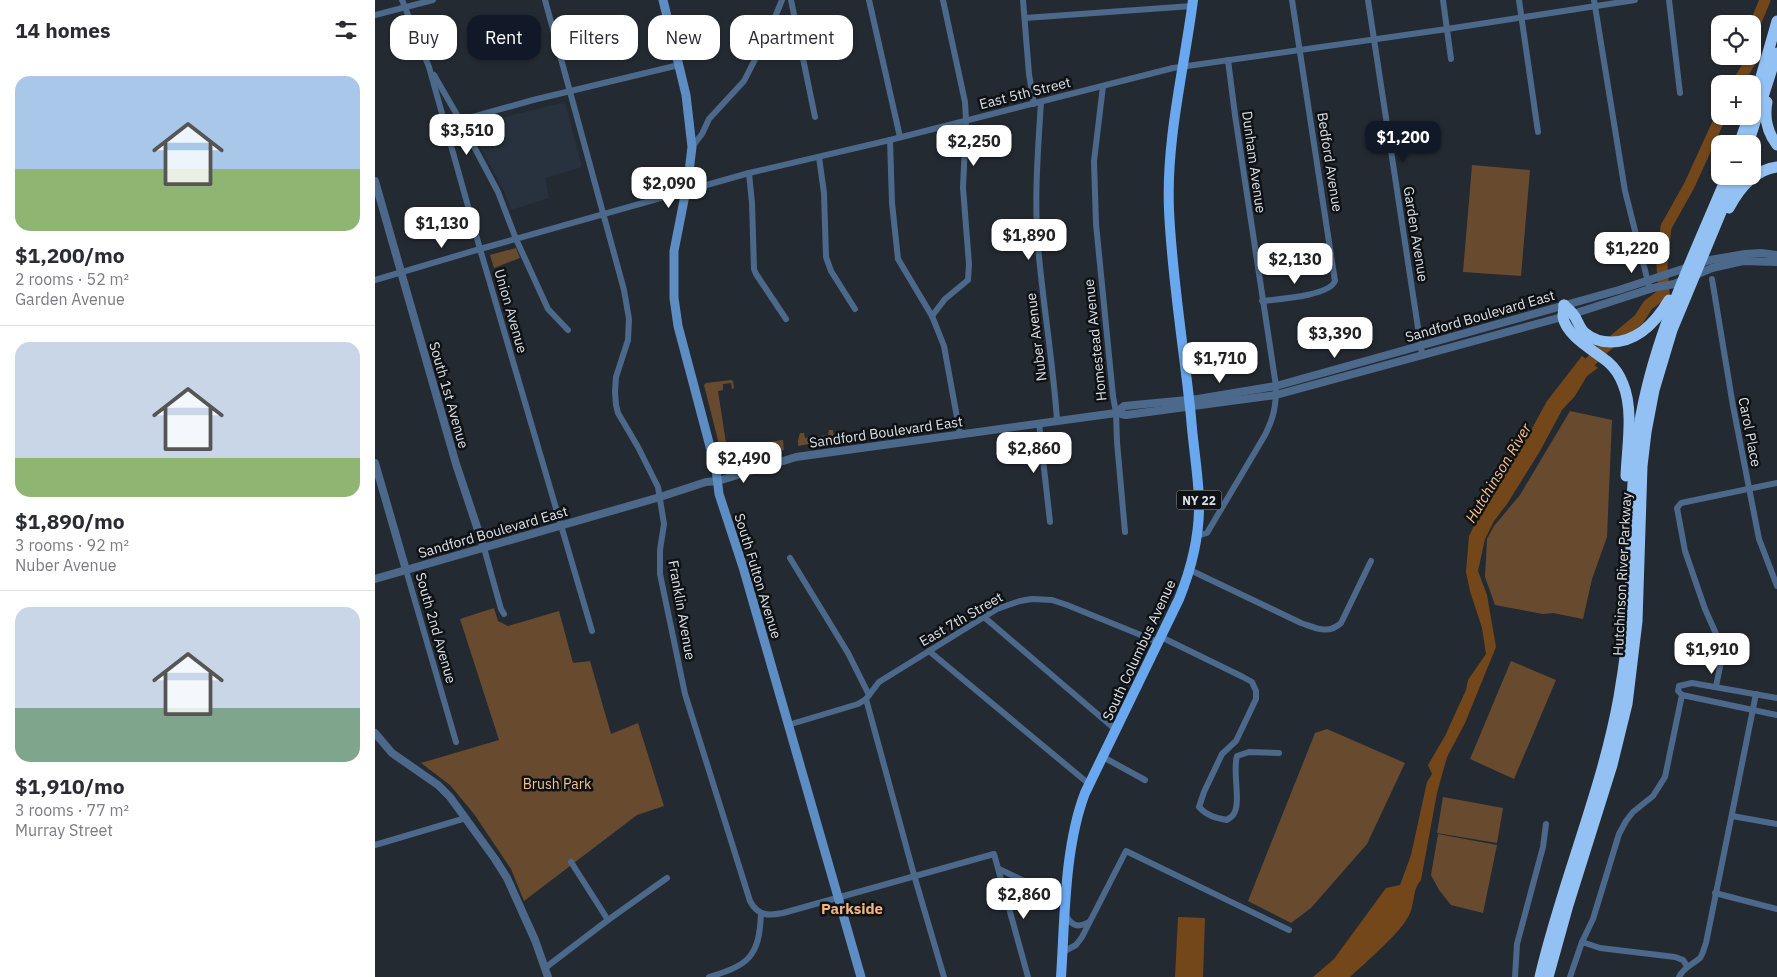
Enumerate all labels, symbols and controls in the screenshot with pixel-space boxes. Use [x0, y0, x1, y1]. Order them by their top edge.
chip: Buy [390, 15, 457, 60]
chip: Rent [467, 15, 541, 60]
chip: Filters [551, 15, 638, 60]
chip: New [648, 15, 720, 60]
chip: Apartment [730, 15, 853, 60]
map controls [1711, 15, 1761, 185]
button: locate [1711, 15, 1761, 65]
text: 14 homes [15, 16, 111, 44]
icon: filters [332, 16, 360, 44]
street label: East 5th Street [977, 73, 1073, 113]
button: + [1711, 75, 1761, 125]
icon: home [143, 109, 233, 199]
street label: Dunham Avenue [1238, 110, 1270, 215]
street label: Bedford Avenue [1313, 111, 1347, 213]
pin: $3,510 [426, 114, 508, 156]
text: $3,510 [441, 120, 493, 140]
pin: $1,200 [1362, 120, 1444, 163]
pin: $2,250 [933, 124, 1015, 167]
text: $1,200 [1377, 127, 1429, 147]
text: $2,250 [948, 131, 1000, 151]
button: − [1711, 135, 1761, 185]
pin: $2,090 [628, 166, 710, 209]
text: $2,090 [643, 173, 695, 193]
street label: Garden Avenue [1400, 185, 1432, 283]
pin: $1,130 [401, 206, 483, 249]
text: $1,130 [416, 213, 468, 233]
pin: $1,890 [988, 218, 1070, 261]
text: $1,890 [1003, 225, 1055, 245]
pin: $1,220 [1591, 232, 1673, 274]
text: $1,220 [1606, 238, 1658, 258]
text: $1,200/mo [15, 241, 125, 269]
pin: $2,130 [1254, 242, 1336, 285]
text: $2,130 [1269, 249, 1321, 269]
street label: Union Avenue [490, 267, 532, 355]
text: 2 rooms · 52 m² [15, 269, 129, 289]
street label: Homestead Avenue [1080, 278, 1110, 402]
street label: Sandford Boulevard East [1403, 286, 1557, 346]
text: Garden Avenue [15, 289, 125, 309]
street label: Nuber Avenue [1022, 292, 1050, 382]
pin: $3,390 [1294, 316, 1376, 359]
text: $3,390 [1309, 323, 1361, 343]
street label: South 1st Avenue [425, 340, 473, 451]
pin: $1,710 [1179, 342, 1261, 384]
text: $1,710 [1194, 348, 1246, 368]
icon: home [143, 374, 233, 464]
street label: Carol Place [1734, 396, 1766, 469]
street label: Sandford Boulevard East [808, 412, 964, 452]
water label: Hutchinson River [1461, 419, 1535, 526]
pin: $2,860 [993, 432, 1075, 474]
text: $2,860 [1008, 438, 1060, 458]
pin: $2,490 [703, 442, 785, 484]
text: $2,490 [718, 448, 770, 468]
road number: NY 22 [1177, 490, 1221, 510]
street label: Hutchinson River Parkway [1609, 492, 1635, 656]
street label: Sandford Boulevard East [416, 502, 570, 562]
text: $1,890/mo [15, 507, 125, 535]
street label: South Fulton Avenue [730, 511, 786, 641]
text: 3 rooms · 92 m² [15, 535, 129, 555]
text: Nuber Avenue [15, 555, 117, 575]
street label: Franklin Avenue [664, 559, 700, 661]
street label: South 2nd Avenue [412, 570, 461, 686]
street label: South Columbus Avenue [1098, 576, 1180, 723]
street label: East 7th Street [916, 588, 1006, 650]
pin: $1,910 [1671, 632, 1753, 675]
icon: home [143, 639, 233, 729]
text: $1,910 [1686, 639, 1738, 659]
text: $1,910/mo [15, 772, 125, 800]
park label: Brush Park [523, 775, 592, 793]
text: 3 rooms · 77 m² [15, 800, 129, 820]
text: Murray Street [15, 820, 113, 840]
pin: $2,860 [983, 878, 1065, 920]
text: $2,860 [998, 884, 1050, 904]
district label: Parkside [821, 899, 883, 918]

